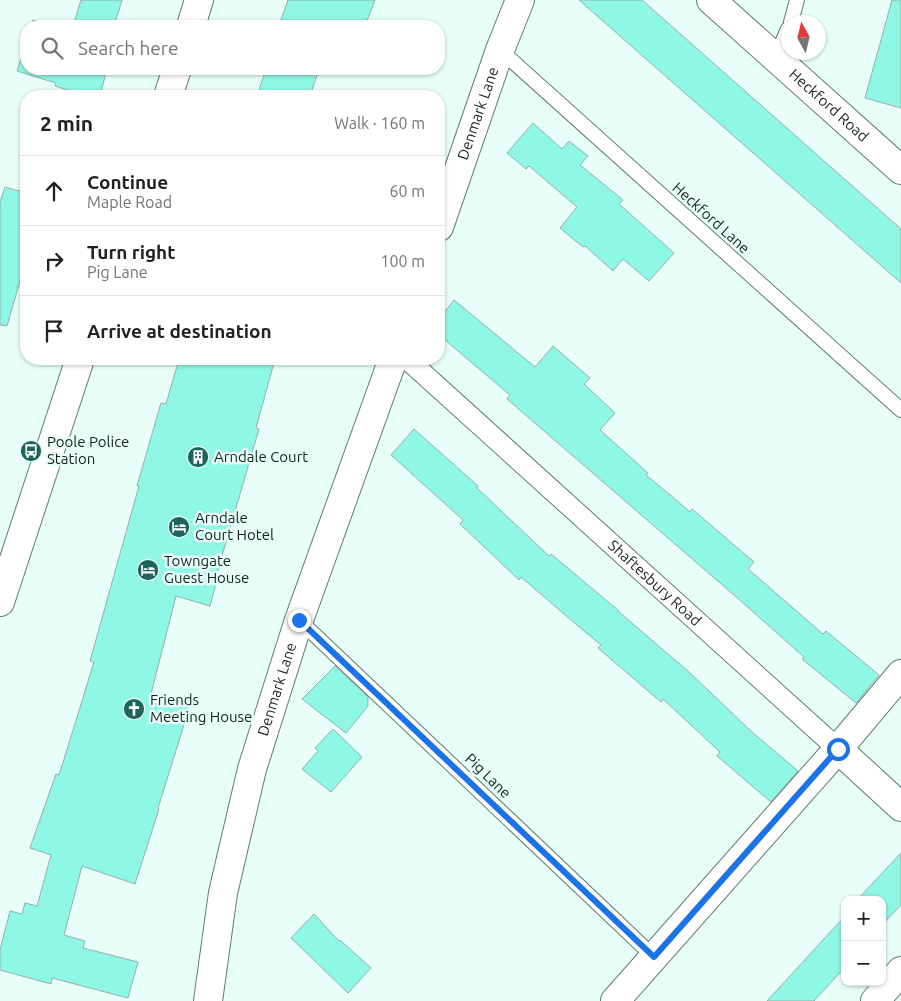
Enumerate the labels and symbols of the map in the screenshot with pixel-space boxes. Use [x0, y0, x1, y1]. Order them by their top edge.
north arrow [781, 15, 826, 60]
street label: Denmark Lane [454, 65, 501, 162]
street label: Heckford Road [786, 65, 872, 145]
street label: Heckford Lane [669, 179, 753, 257]
place label: Poole Police Station [47, 433, 129, 467]
bus stop icon: Poole Police Station [19, 439, 43, 463]
building icon: Arndale Court [186, 445, 210, 469]
place label: Arndale Court [214, 448, 308, 465]
place label: Arndale Court Hotel [195, 509, 274, 543]
hotel icon: Arndale Court Hotel [167, 515, 191, 539]
street label: Shaftesbury Road [605, 536, 705, 629]
place label: Towngate Guest House [164, 552, 249, 586]
hotel icon: Towngate Guest House [136, 558, 160, 582]
route end [288, 609, 311, 632]
street label: Denmark Lane [254, 640, 299, 738]
place label: Friends Meeting House [150, 691, 252, 725]
church icon: Friends Meeting House [122, 697, 146, 721]
route start [827, 738, 850, 761]
street label: Pig Lane [462, 750, 515, 802]

